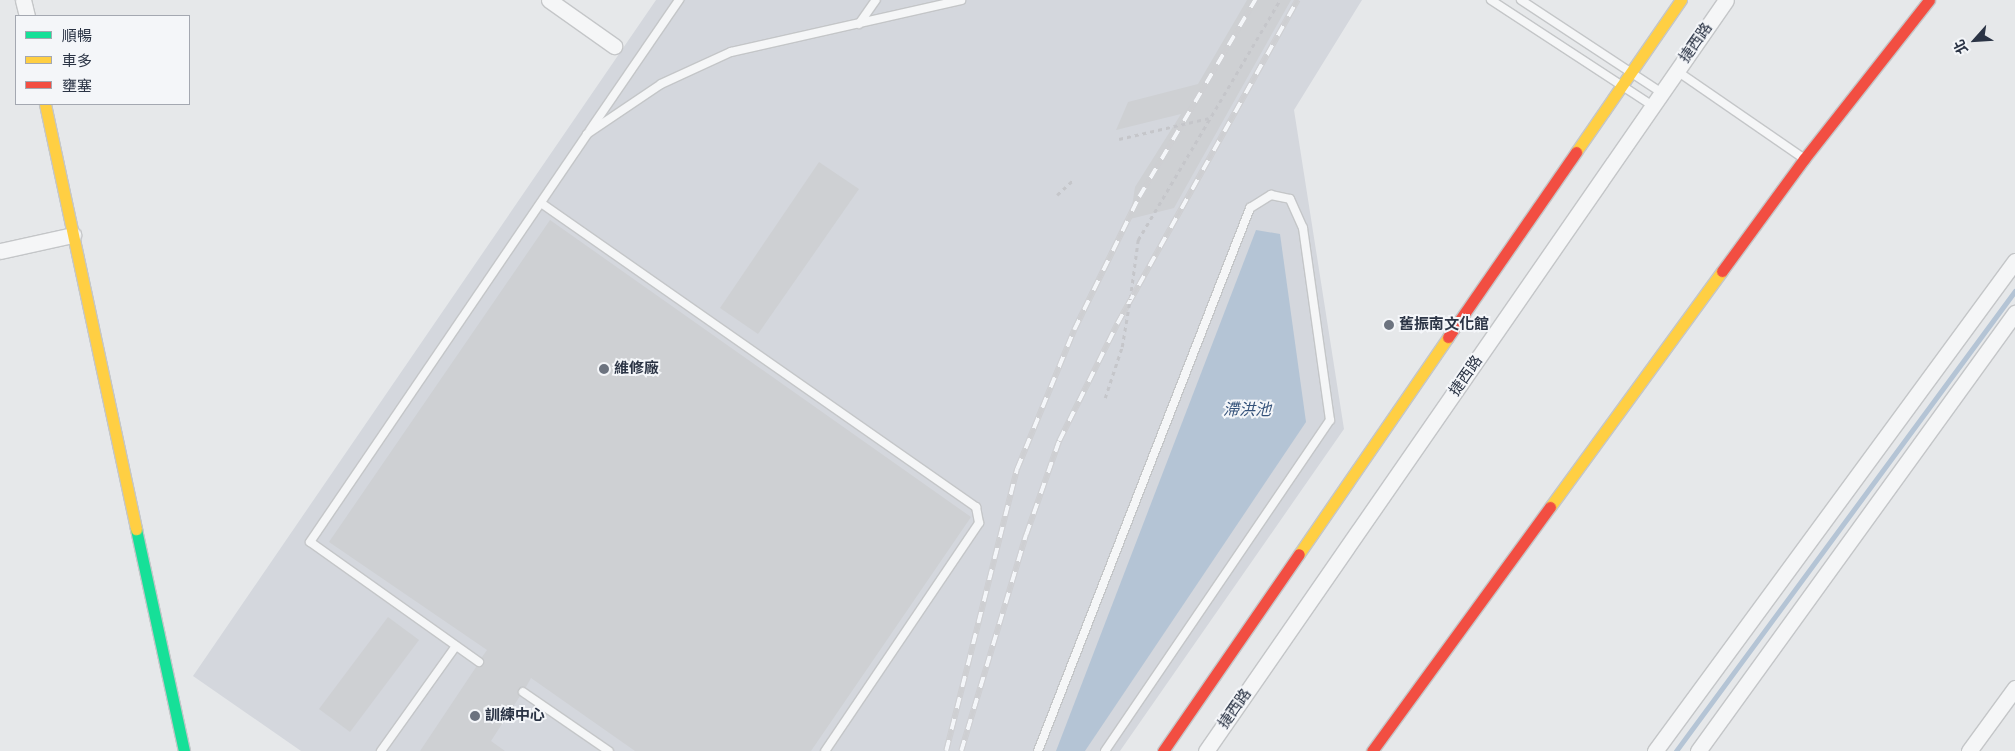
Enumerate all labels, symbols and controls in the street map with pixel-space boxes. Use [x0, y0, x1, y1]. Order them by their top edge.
legend [15, 15, 190, 105]
north arrow [1950, 15, 2000, 65]
street label: 捷西路 [1676, 19, 1716, 67]
text: 順暢 [62, 27, 92, 45]
text: 北 [1950, 37, 1972, 57]
text: 車多 [62, 52, 92, 70]
text: 壅塞 [62, 77, 92, 95]
place label: 舊振南文化館 [1399, 316, 1489, 334]
marker: 舊振南文化館 [1383, 319, 1395, 331]
street label: 捷西路 [1446, 352, 1486, 400]
place label: 維修廠 [614, 360, 659, 378]
marker: 維修廠 [598, 363, 610, 375]
water label: 滯洪池 [1223, 400, 1271, 420]
street label: 捷西路 [1215, 685, 1255, 733]
place label: 訓練中心 [485, 707, 545, 725]
marker: 訓練中心 [469, 710, 481, 722]

